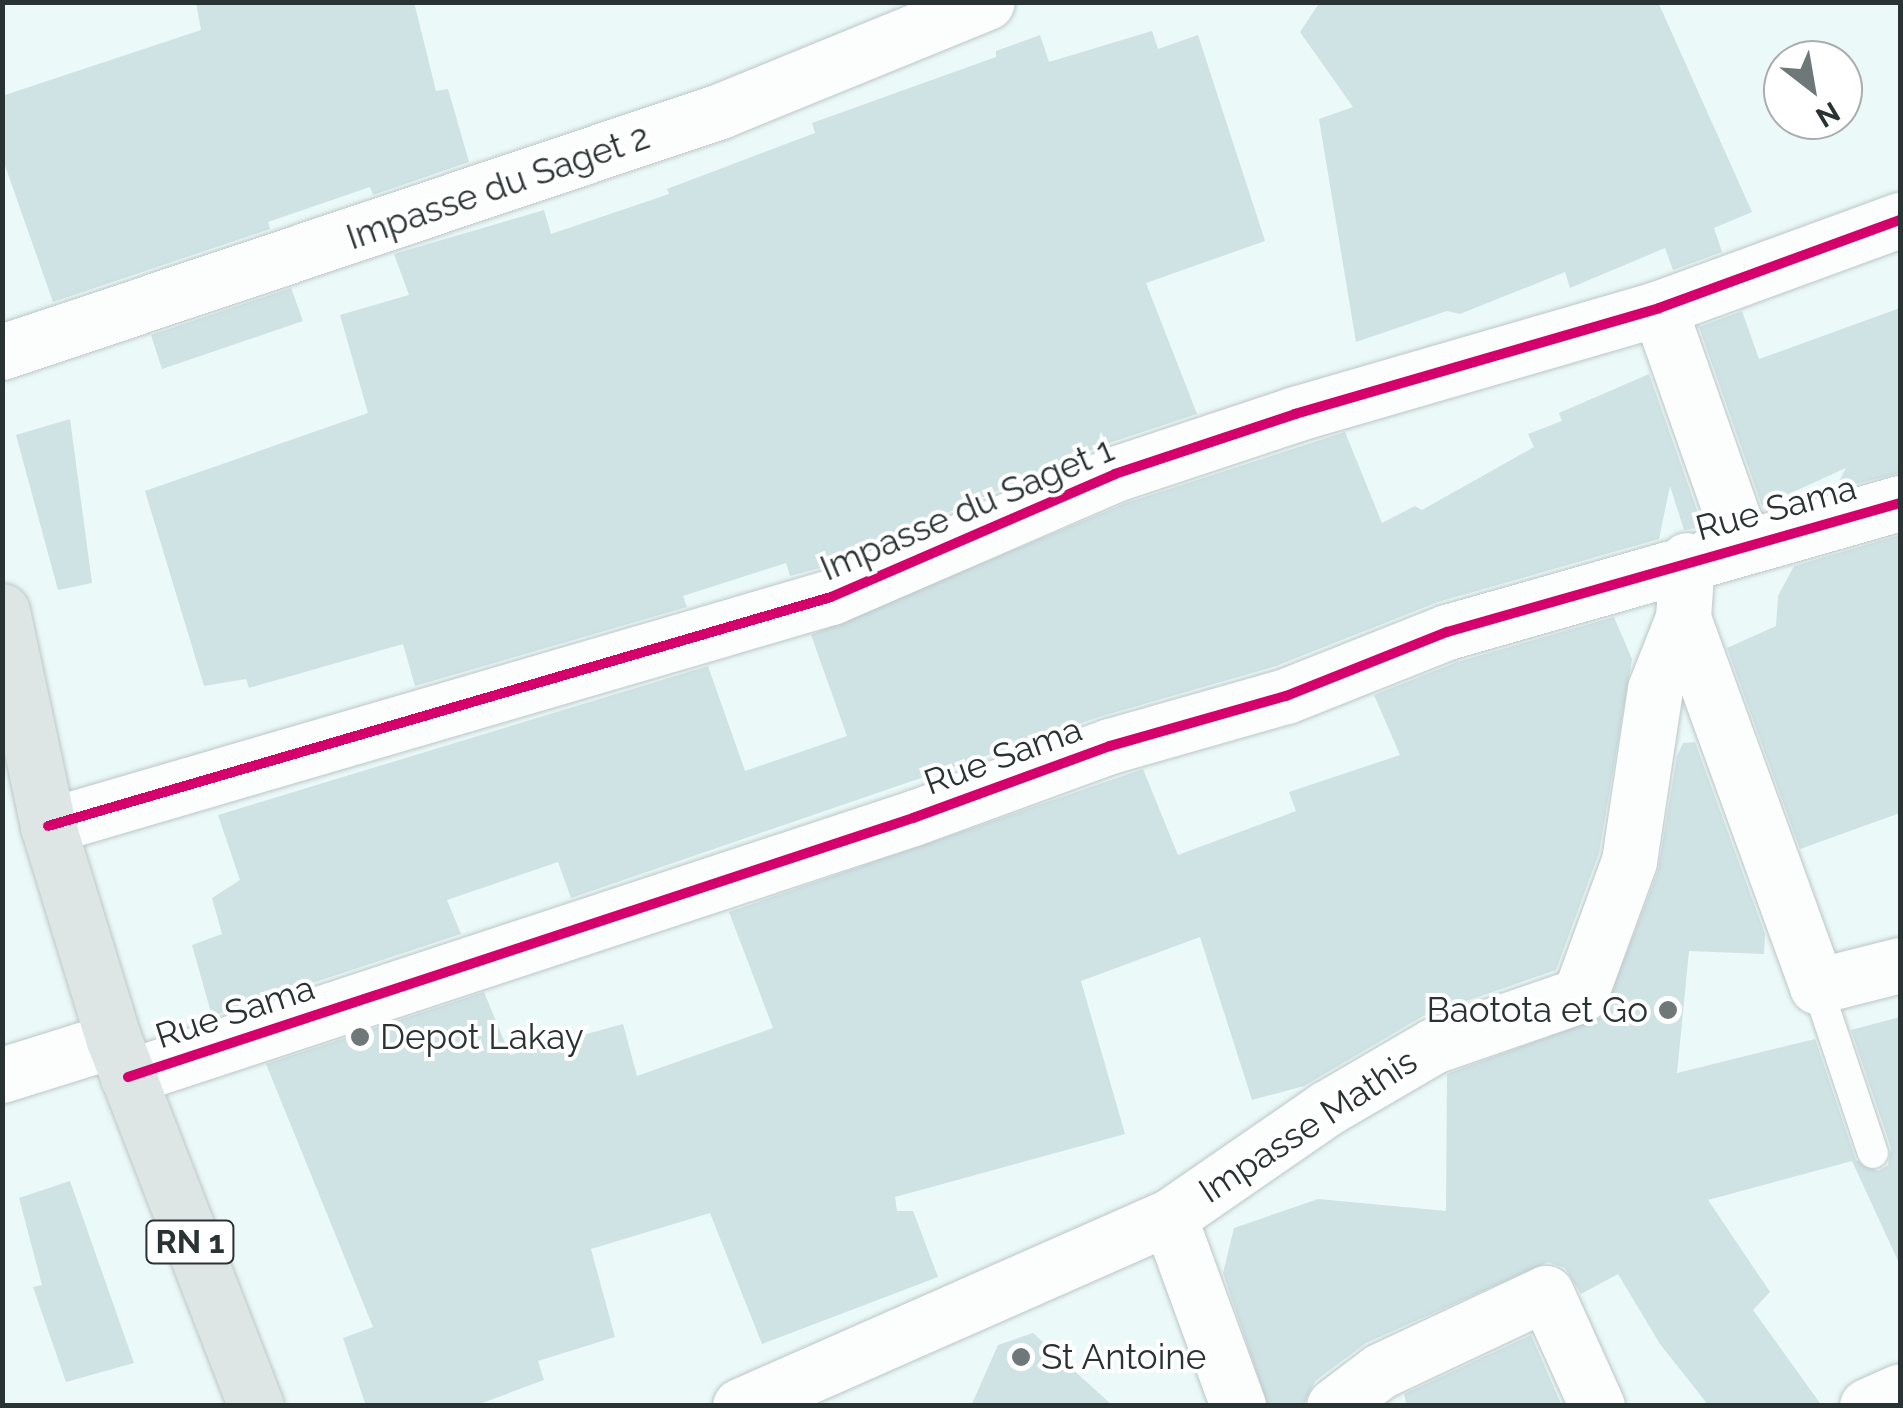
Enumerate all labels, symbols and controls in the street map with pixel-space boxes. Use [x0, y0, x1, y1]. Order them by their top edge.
north arrow [1763, 40, 1863, 140]
text: N [1810, 95, 1845, 134]
street label: Impasse du Saget 2 [341, 115, 655, 259]
street label: Impasse du Saget 1 [814, 428, 1120, 590]
street label: Rue Sama [1691, 466, 1861, 550]
street label: Rue Sama [919, 708, 1087, 804]
street label: Rue Sama [150, 967, 320, 1057]
place label: Baotota et Go [1426, 989, 1648, 1031]
marker: Baotota et Go [1657, 999, 1679, 1021]
place label: Depot Lakay [380, 1016, 584, 1058]
marker: Depot Lakay [349, 1026, 371, 1048]
street label: Impasse Mathis [1191, 1040, 1425, 1212]
road number: RN 1 [145, 1215, 235, 1269]
place label: St Antoine [1041, 1336, 1207, 1378]
marker: St Antoine [1010, 1346, 1032, 1368]

